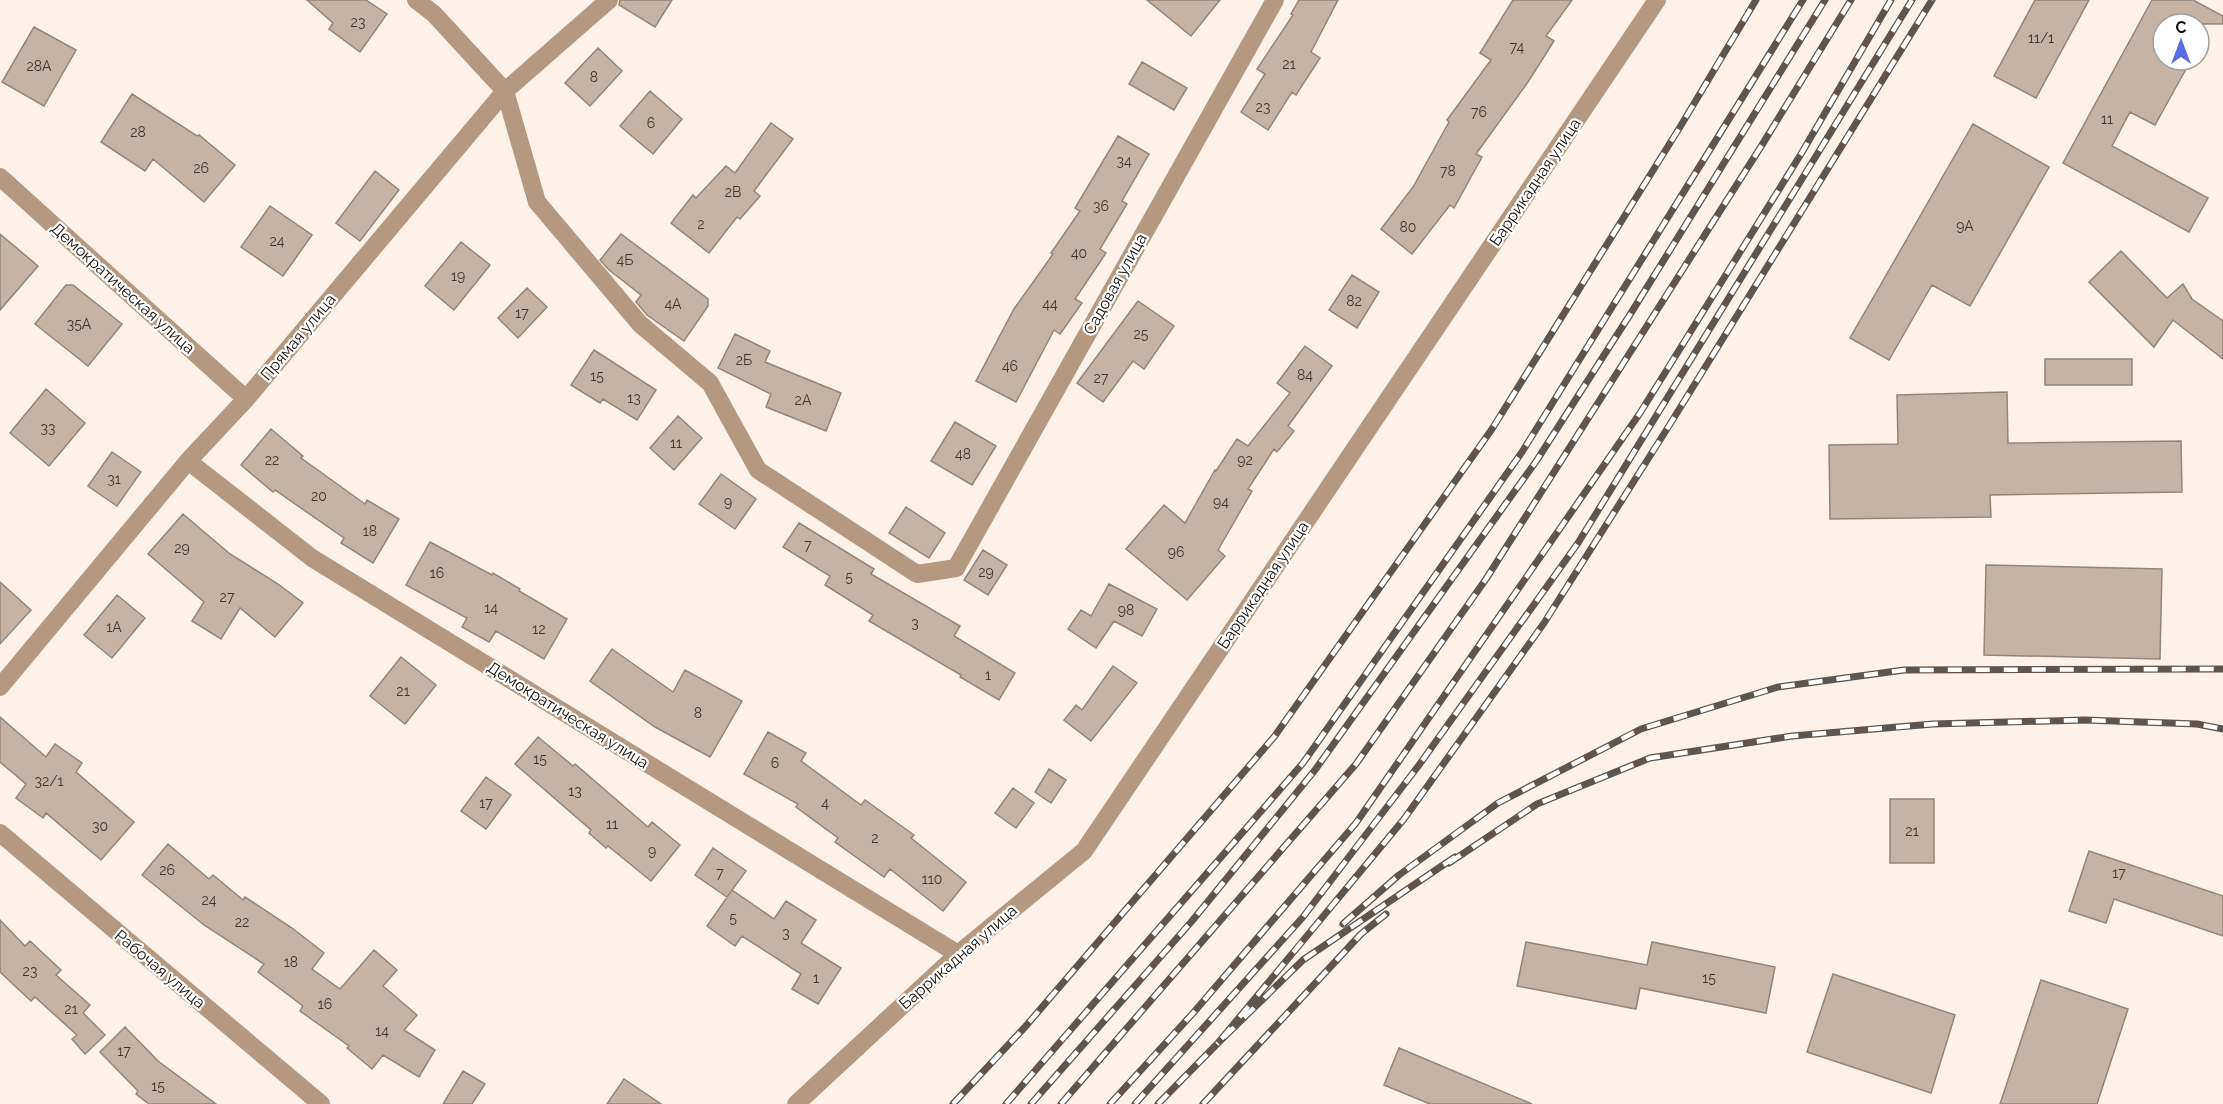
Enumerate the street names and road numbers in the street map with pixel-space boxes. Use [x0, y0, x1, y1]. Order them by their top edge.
street label: Баррикадная улица [1485, 115, 1585, 249]
street label: Демократическая улица [47, 218, 199, 358]
street label: Садовая улица [1079, 230, 1151, 338]
street label: Прямая улица [256, 290, 340, 384]
street label: Баррикадная улица [1213, 518, 1313, 652]
street label: Демократическая улица [484, 657, 652, 773]
street label: Баррикадная улица [895, 901, 1021, 1013]
street label: Рабочая улица [111, 926, 209, 1012]

